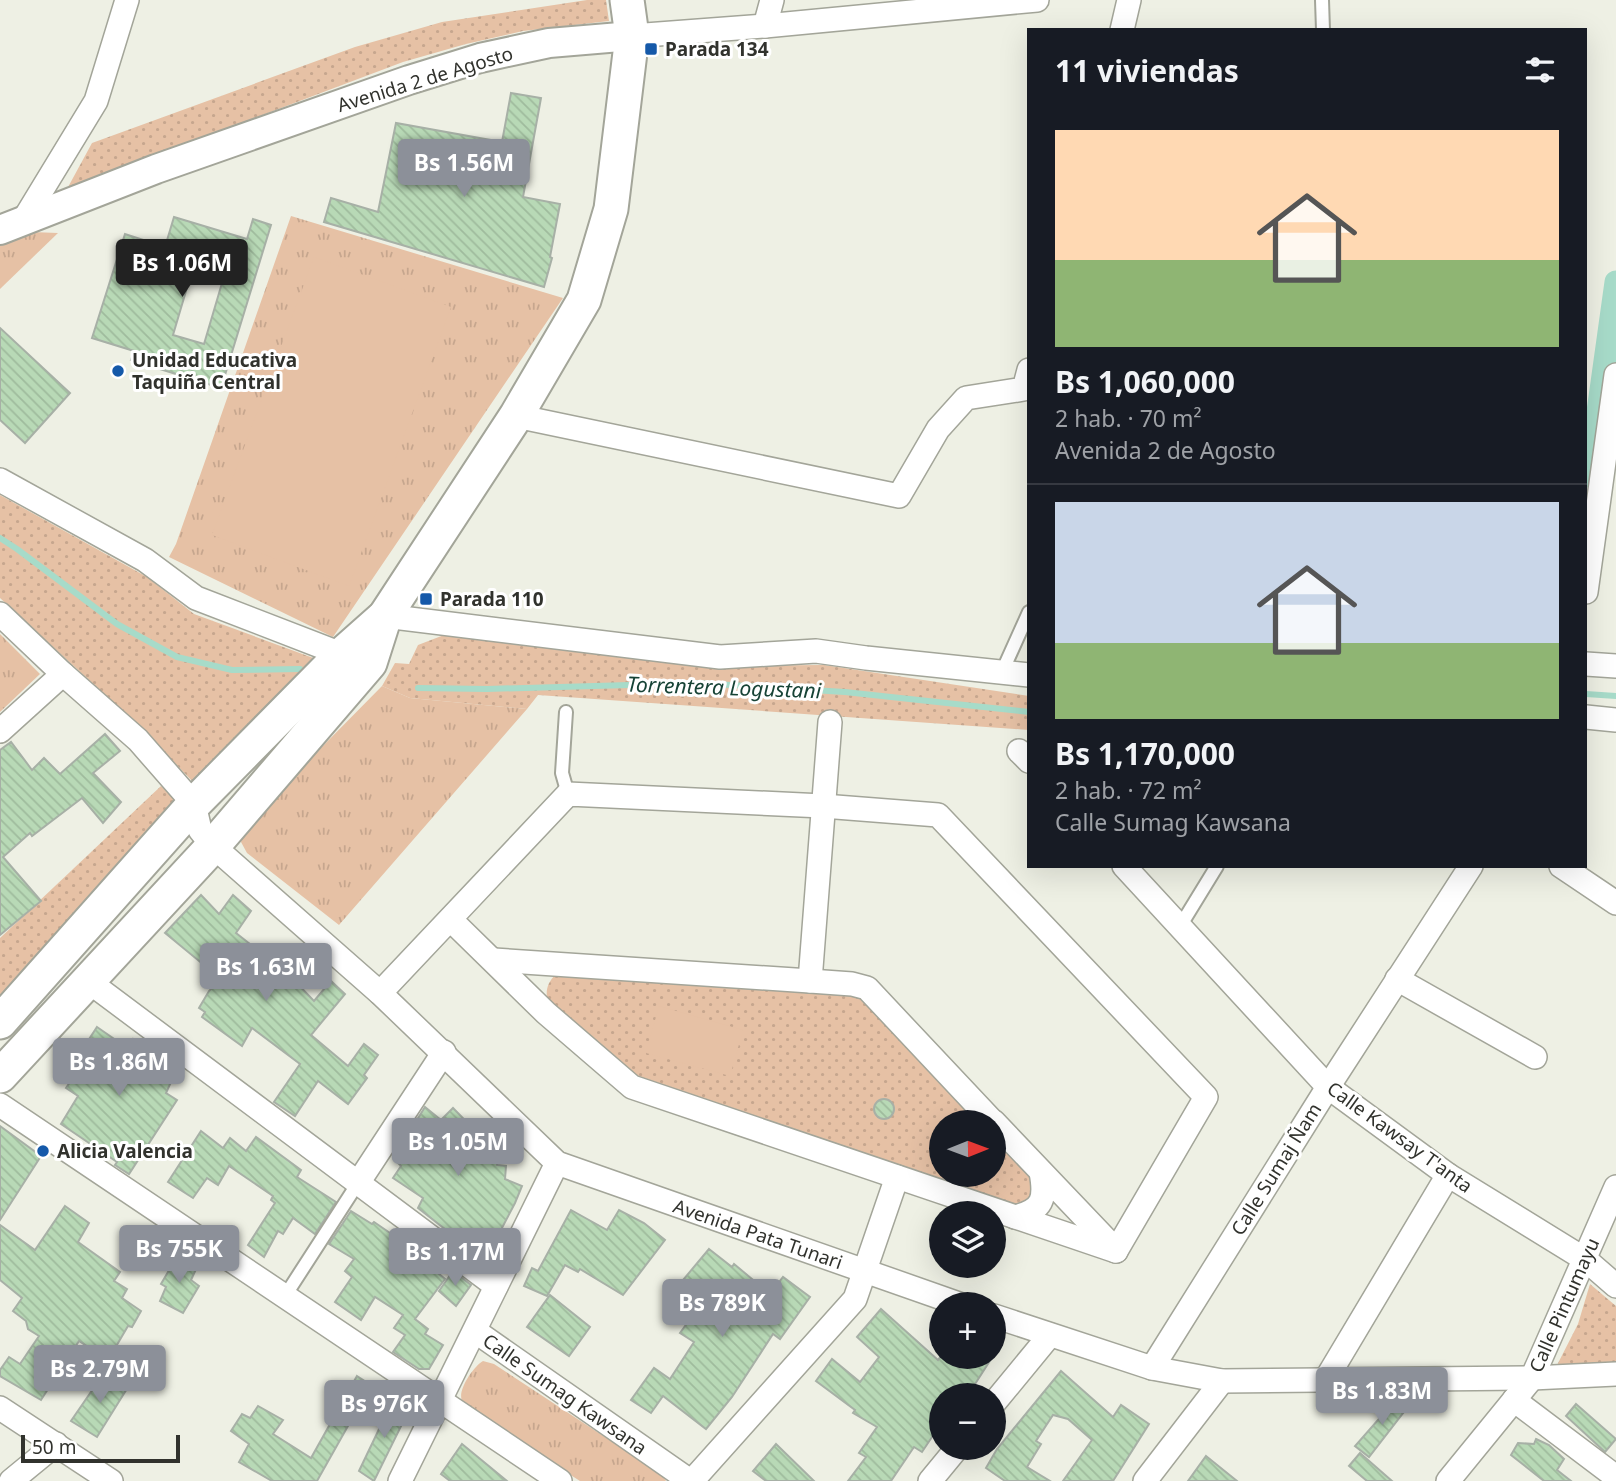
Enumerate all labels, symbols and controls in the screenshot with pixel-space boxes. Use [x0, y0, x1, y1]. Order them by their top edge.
place label: Parada 134 [665, 36, 769, 62]
street label: Avenida 2 de Agosto [334, 40, 516, 118]
marker: Parada 134 [643, 41, 659, 57]
text: 11 viviendas [1055, 50, 1239, 91]
icon: filters [1521, 51, 1559, 89]
pin: Bs 1.56M [392, 140, 536, 199]
text: Bs 1.56M [414, 146, 514, 178]
icon: home [1244, 175, 1370, 301]
pin: Bs 1.06M [110, 240, 254, 299]
text: Bs 1.06M [132, 246, 232, 278]
place label: Unidad Educativa Taquiña Central [132, 347, 297, 395]
text: Bs 1,060,000 [1055, 361, 1235, 402]
marker: Unidad Educativa Taquiña Central [110, 363, 126, 379]
text: 2 hab. · 70 m² [1055, 402, 1202, 434]
text: Avenida 2 de Agosto [1055, 434, 1276, 466]
icon: home [1244, 547, 1370, 673]
place label: Parada 110 [440, 586, 544, 612]
marker: Parada 110 [418, 591, 434, 607]
water label: Torrentera Logustani [626, 670, 822, 704]
text: Bs 1,170,000 [1055, 733, 1235, 774]
text: 2 hab. · 72 m² [1055, 774, 1202, 806]
text: Calle Sumag Kawsana [1055, 806, 1291, 838]
pin: Bs 1.63M [194, 944, 338, 1003]
text: Bs 1.63M [216, 950, 316, 982]
pin: Bs 1.86M [47, 1038, 191, 1098]
text: Bs 1.86M [69, 1045, 169, 1077]
street label: Calle Kawsay T'anta [1322, 1075, 1478, 1199]
street label: Calle Sumaj Ñam [1225, 1098, 1327, 1240]
north arrow [929, 1110, 1006, 1186]
map controls [929, 1110, 1006, 1460]
pin: Bs 1.05M [386, 1118, 530, 1178]
text: Bs 1.05M [408, 1125, 508, 1157]
place label: Alicia Valencia [57, 1138, 193, 1164]
marker: Alicia Valencia [35, 1143, 51, 1159]
street label: Avenida Pata Tunari [670, 1193, 846, 1275]
button: layers [929, 1201, 1006, 1278]
pin: Bs 755K [114, 1226, 244, 1285]
pin: Bs 1.17M [383, 1228, 527, 1288]
text: Bs 755K [135, 1232, 223, 1264]
street label: Calle Pintumayu [1523, 1234, 1605, 1376]
text: Bs 1.17M [405, 1235, 505, 1267]
pin: Bs 789K [657, 1280, 787, 1339]
text: Bs 789K [678, 1286, 766, 1318]
button: + [929, 1292, 1006, 1369]
street label: Calle Sumag Kawsana [478, 1327, 652, 1461]
pin: Bs 2.79M [28, 1346, 172, 1405]
text: Bs 2.79M [50, 1352, 150, 1384]
pin: Bs 1.83M [1310, 1368, 1454, 1427]
text: Bs 1.83M [1332, 1374, 1432, 1406]
pin: Bs 976K [319, 1380, 449, 1440]
button: − [929, 1383, 1006, 1460]
text: Bs 976K [340, 1387, 428, 1419]
scale bar [21, 1432, 180, 1464]
text: 50 m [32, 1434, 76, 1460]

